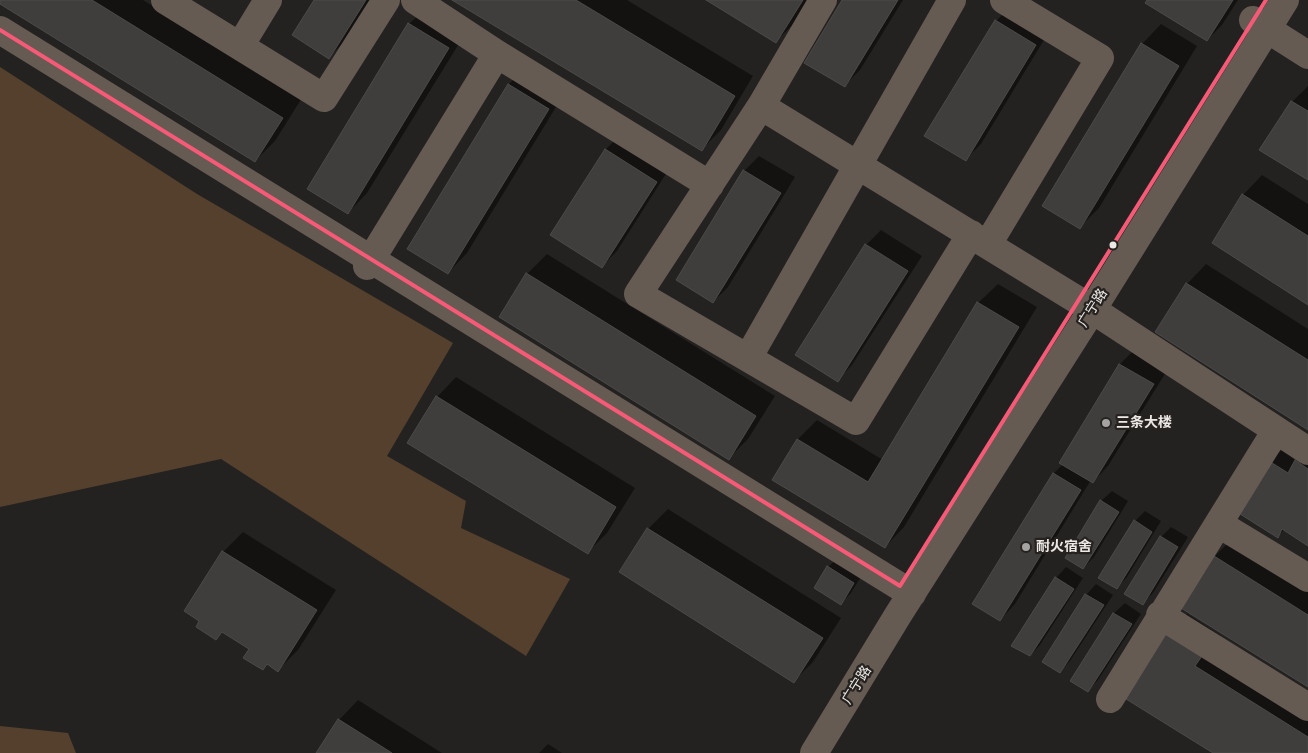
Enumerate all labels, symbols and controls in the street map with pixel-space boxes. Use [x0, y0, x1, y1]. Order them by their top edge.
unlabelled marker [1108, 240, 1118, 250]
street label: 广宁路 [1075, 286, 1111, 330]
place label: 三条大楼 [1116, 415, 1172, 431]
marker: 三条大楼 [1100, 417, 1112, 429]
place label: 耐火宿舍 [1036, 539, 1092, 555]
marker: 耐火宿舍 [1020, 541, 1032, 553]
street label: 广宁路 [839, 663, 875, 707]

